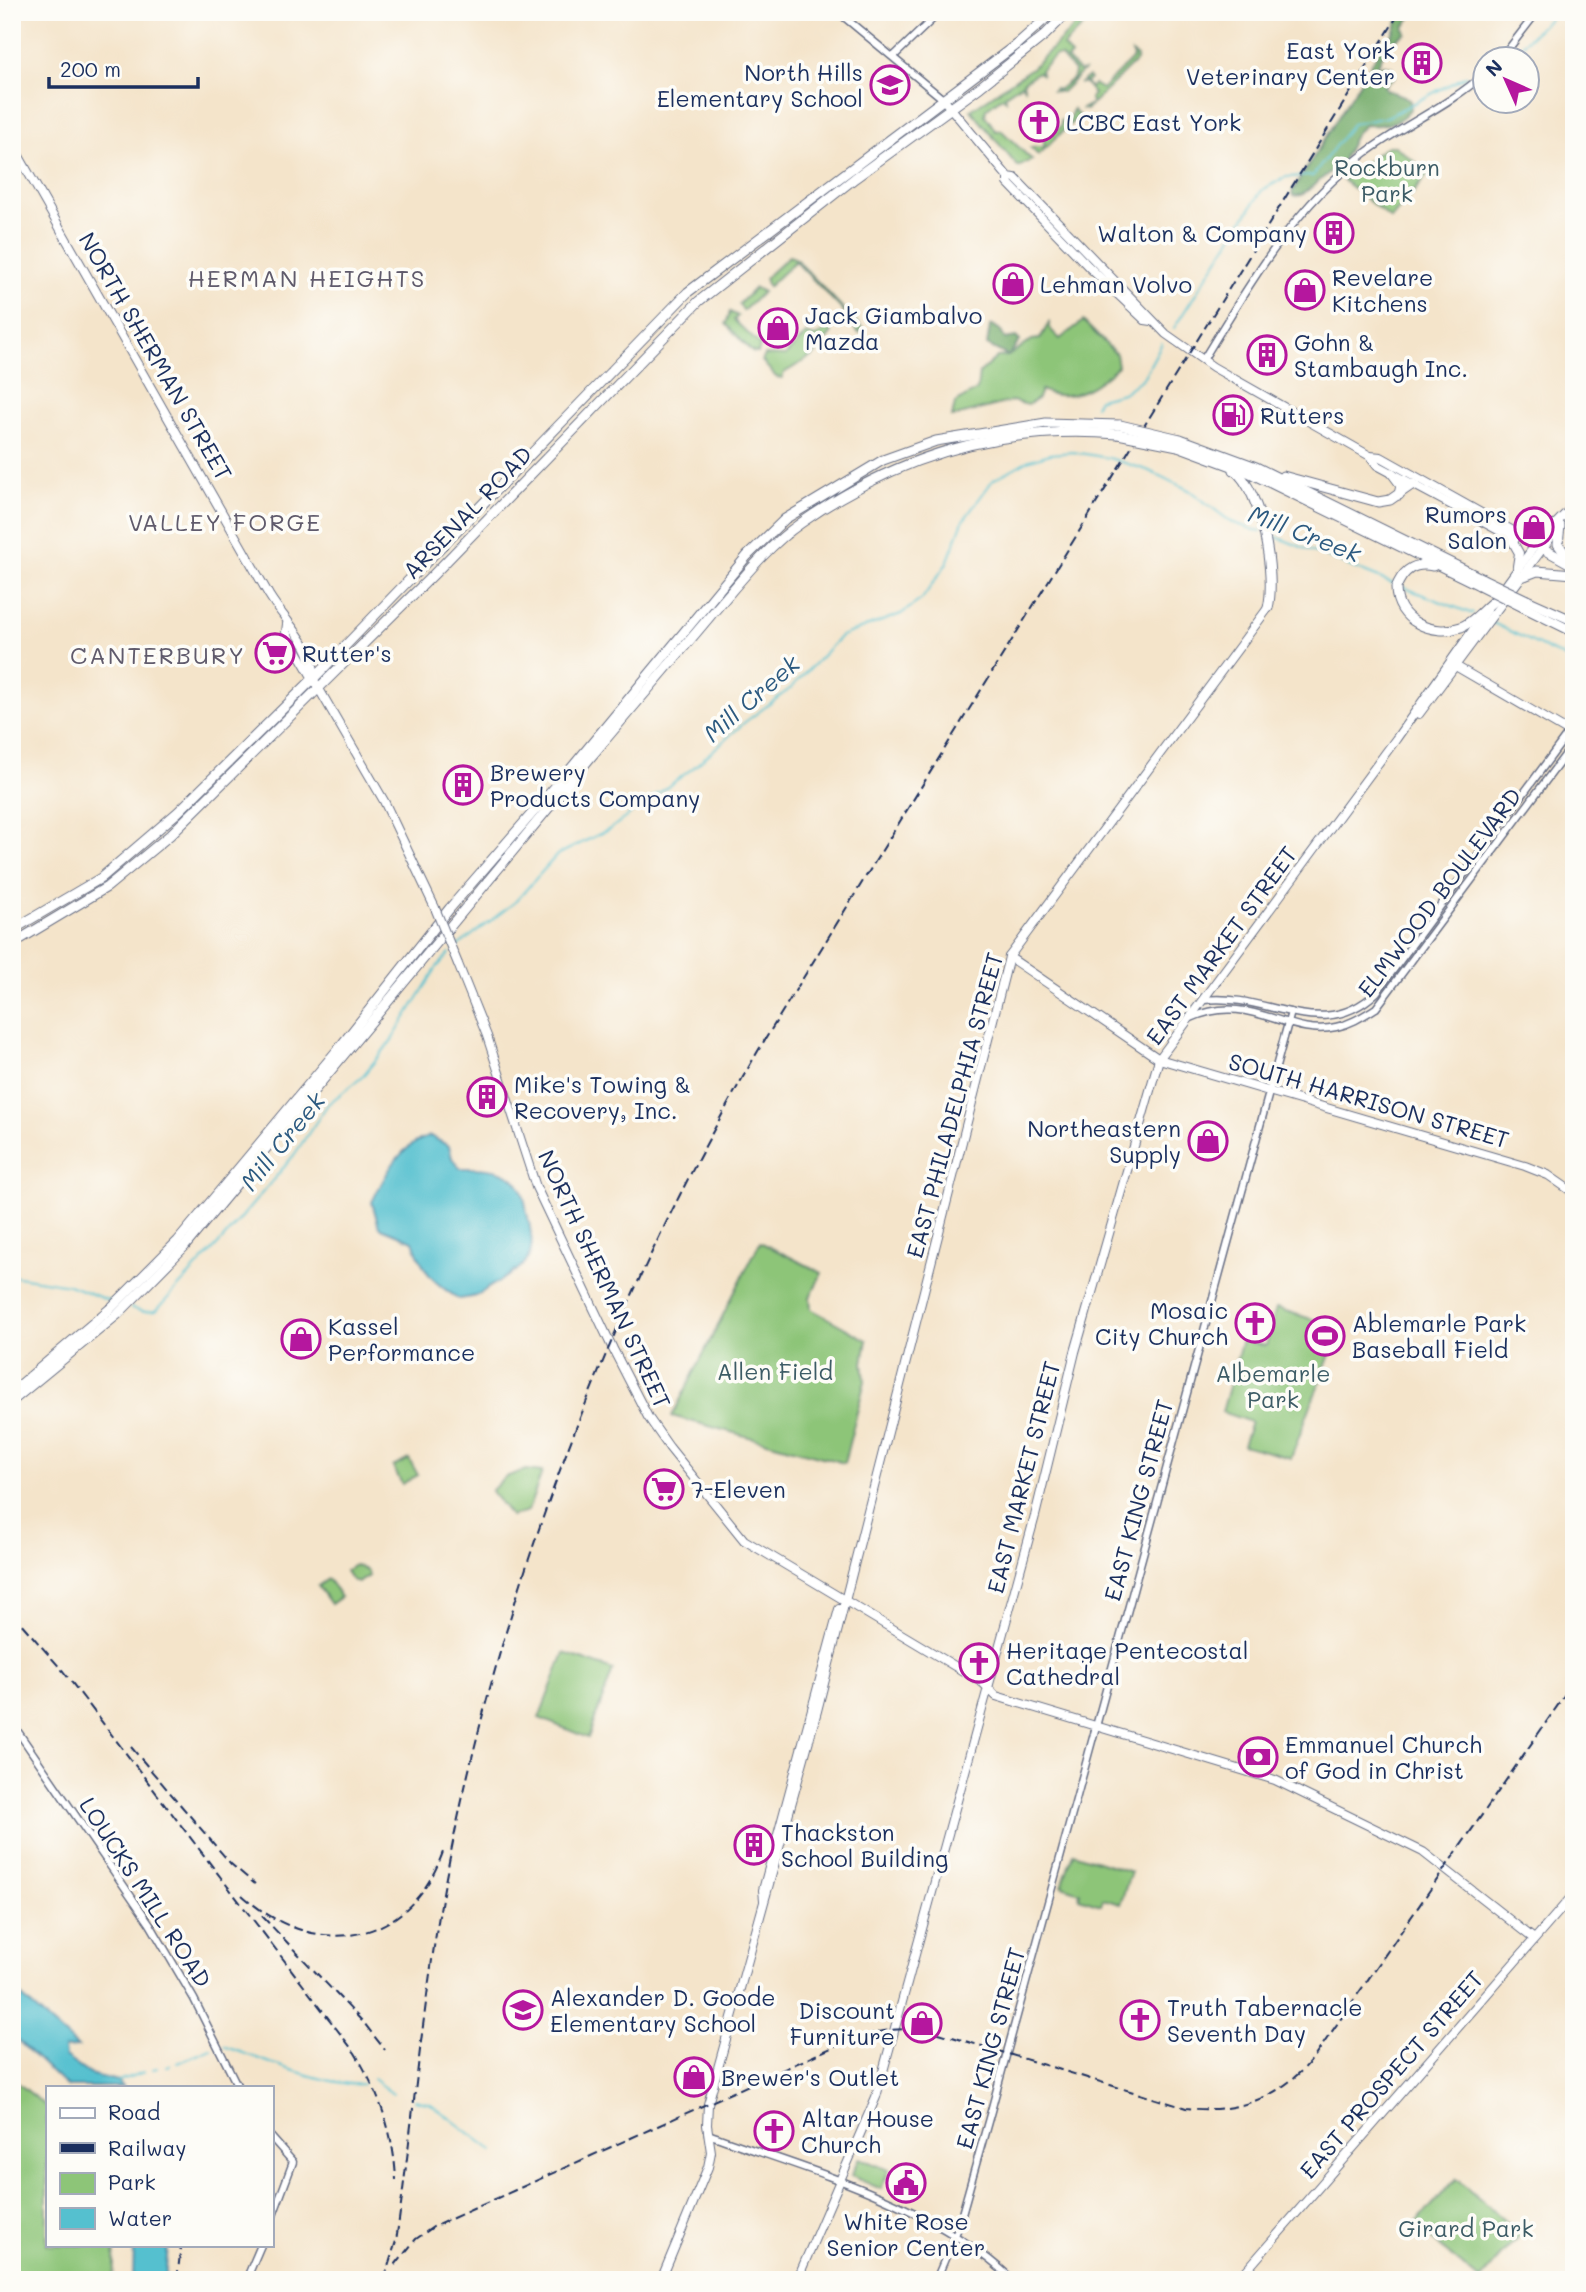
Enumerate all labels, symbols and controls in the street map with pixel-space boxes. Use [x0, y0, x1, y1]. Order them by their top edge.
place label: East York Veterinary Center [1186, 35, 1395, 91]
building icon: East York Veterinary Center [1401, 42, 1443, 84]
scale bar [49, 46, 198, 90]
north arrow [1470, 46, 1540, 116]
text: N [1480, 54, 1508, 82]
text: 200 m [60, 55, 121, 82]
place label: North Hills Elementary School [657, 57, 863, 113]
school or university icon: North Hills Elementary School [869, 64, 911, 106]
church icon: LCBC East York [1018, 101, 1060, 143]
place label: LCBC East York [1066, 107, 1241, 137]
park label: Rockburn Park [1334, 152, 1440, 208]
building icon: Walton & Company [1313, 212, 1355, 254]
place label: Walton & Company [1097, 218, 1307, 248]
street label: NORTH SHERMAN STREET [73, 226, 239, 486]
district label: HERMAN HEIGHTS [188, 262, 426, 293]
place label: Revelare Kitchens [1332, 262, 1433, 318]
shop icon: Lehman Volvo [992, 263, 1034, 305]
place label: Lehman Volvo [1040, 269, 1192, 299]
shop icon: Revelare Kitchens [1284, 269, 1326, 311]
place label: Jack Giambalvo Mazda [805, 300, 982, 356]
shop icon: Jack Giambalvo Mazda [757, 307, 799, 349]
place label: Gohn & Stambaugh Inc. [1294, 327, 1468, 383]
building icon: Gohn & Stambaugh Inc. [1246, 334, 1288, 376]
fuel station icon: Rutters [1212, 394, 1254, 436]
place label: Rutters [1260, 400, 1345, 430]
street label: ARSENAL ROAD [396, 439, 538, 585]
water label: Mill Creek [1244, 497, 1367, 569]
place label: Rumors Salon [1425, 499, 1507, 555]
district label: VALLEY FORGE [128, 506, 322, 537]
shop icon: Rumors Salon [1513, 506, 1555, 548]
supermarket icon: Rutter's [254, 632, 296, 674]
place label: Rutter's [302, 638, 392, 668]
district label: CANTERBURY [70, 639, 246, 670]
water label: Mill Creek [696, 647, 807, 748]
place label: Brewery Products Company [490, 757, 700, 813]
building icon: Brewery Products Company [442, 764, 484, 806]
street label: ELMWOOD BOULEVARD [1350, 781, 1528, 1003]
street label: EAST MARKET STREET [1139, 840, 1303, 1050]
street label: EAST PHILADELPHIA STREET [899, 949, 1009, 1261]
street label: SOUTH HARRISON STREET [1225, 1046, 1513, 1154]
place label: Mike's Towing & Recovery, Inc. [514, 1069, 691, 1125]
building icon: Mike's Towing & Recovery, Inc. [466, 1076, 508, 1118]
water label: Mill Creek [233, 1084, 332, 1197]
place label: Northeastern Supply [1027, 1113, 1181, 1169]
shop icon: Northeastern Supply [1187, 1120, 1229, 1162]
street label: NORTH SHERMAN STREET [532, 1145, 678, 1413]
place label: Mosaic City Church [1095, 1295, 1228, 1351]
church icon: Mosaic City Church [1234, 1302, 1276, 1344]
place label: Ablemarle Park Baseball Field [1352, 1308, 1526, 1364]
place label: Kassel Performance [328, 1311, 475, 1367]
sports icon: Ablemarle Park Baseball Field [1304, 1315, 1346, 1357]
shop icon: Kassel Performance [280, 1318, 322, 1360]
park label: Allen Field [717, 1356, 833, 1386]
street label: EAST MARKET STREET [980, 1358, 1066, 1596]
park label: Albemarle Park [1216, 1358, 1330, 1414]
street label: EAST KING STREET [1097, 1396, 1179, 1604]
supermarket icon: 7-Eleven [643, 1468, 685, 1510]
place label: 7-Eleven [691, 1474, 786, 1504]
place label: Heritage Pentecostal Cathedral [1006, 1635, 1249, 1691]
church icon: Heritage Pentecostal Cathedral [958, 1642, 1000, 1684]
place label: Emmanuel Church of God in Christ [1285, 1729, 1482, 1785]
bank icon: Emmanuel Church of God in Christ [1237, 1736, 1279, 1778]
street label: LOUCKS MILL ROAD [73, 1791, 219, 1993]
place label: Thackston School Building [781, 1817, 948, 1873]
building icon: Thackston School Building [733, 1824, 775, 1866]
street label: EAST KING STREET [949, 1944, 1031, 2152]
street label: EAST PROSPECT STREET [1293, 1964, 1489, 2184]
place label: Alexander D. Goode Elementary School [550, 1982, 776, 2038]
school or university icon: Alexander D. Goode Elementary School [502, 1989, 544, 2031]
place label: Truth Tabernacle Seventh Day [1167, 1992, 1363, 2048]
place label: Discount Furniture [790, 1995, 895, 2051]
church icon: Truth Tabernacle Seventh Day [1119, 1999, 1161, 2041]
shop icon: Discount Furniture [901, 2002, 943, 2044]
shop icon: Brewer's Outlet [673, 2056, 715, 2098]
place label: Brewer's Outlet [721, 2062, 899, 2092]
legend [46, 2086, 273, 2246]
text: Road [108, 2098, 160, 2125]
place label: Altar House Church [801, 2103, 934, 2159]
church icon: Altar House Church [753, 2110, 795, 2152]
text: Railway [108, 2134, 187, 2161]
public building icon: White Rose Senior Center [885, 2162, 927, 2204]
text: Park [108, 2168, 156, 2195]
text: Water [108, 2204, 172, 2231]
place label: White Rose Senior Center [827, 2206, 985, 2262]
park label: Girard Park [1398, 2213, 1534, 2243]

